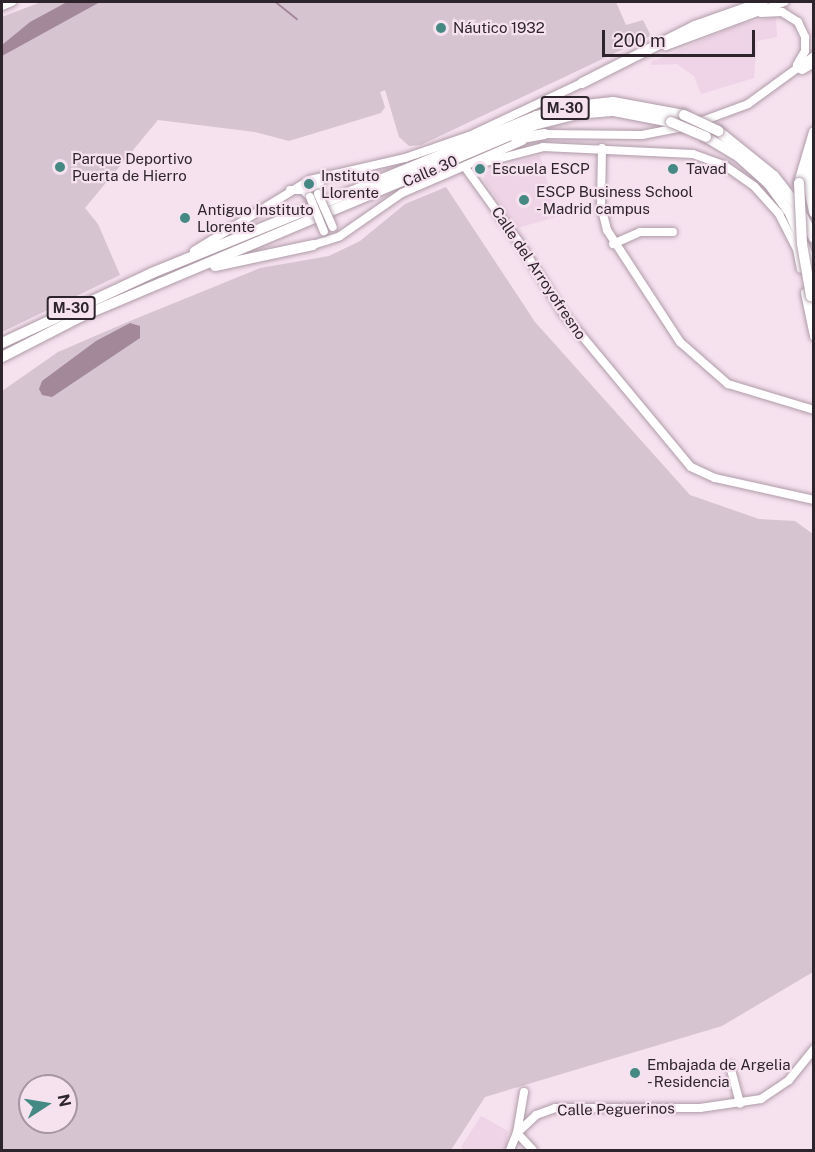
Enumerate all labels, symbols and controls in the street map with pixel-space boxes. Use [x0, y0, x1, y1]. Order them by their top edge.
scale bar [605, 18, 758, 56]
place label: Náutico 1932 [453, 19, 545, 37]
marker: Náutico 1932 [434, 21, 448, 35]
text: 200 m [613, 30, 666, 51]
road number: M-30 [540, 97, 590, 119]
place label: Parque Deportivo Puerta de Hierro [72, 149, 193, 184]
street label: Calle 30 [400, 151, 460, 191]
marker: Parque Deportivo Puerta de Hierro [53, 160, 67, 174]
place label: Escuela ESCP [492, 160, 590, 178]
marker: Tavad [664, 160, 682, 178]
place label: Tavad [686, 160, 727, 178]
marker: Escuela ESCP [473, 162, 487, 176]
place label: Instituto Llorente [321, 166, 379, 201]
marker: Instituto Llorente [302, 177, 316, 191]
place label: ESCP Business School - Madrid campus [536, 182, 693, 217]
marker: ESCP Business School - Madrid campus [517, 193, 531, 207]
place label: Antiguo Instituto Llorente [197, 200, 314, 235]
street label: Calle del Arroyofresno [488, 203, 590, 343]
marker: Antiguo Instituto Llorente [178, 211, 192, 225]
road number: M-30 [46, 297, 97, 319]
place label: Embajada de Argelia - Residencia [647, 1055, 791, 1090]
marker: Embajada de Argelia - Residencia [628, 1066, 642, 1080]
north arrow [18, 1074, 78, 1134]
text: N [54, 1092, 75, 1109]
street label: Calle Peguerinos [557, 1099, 675, 1119]

